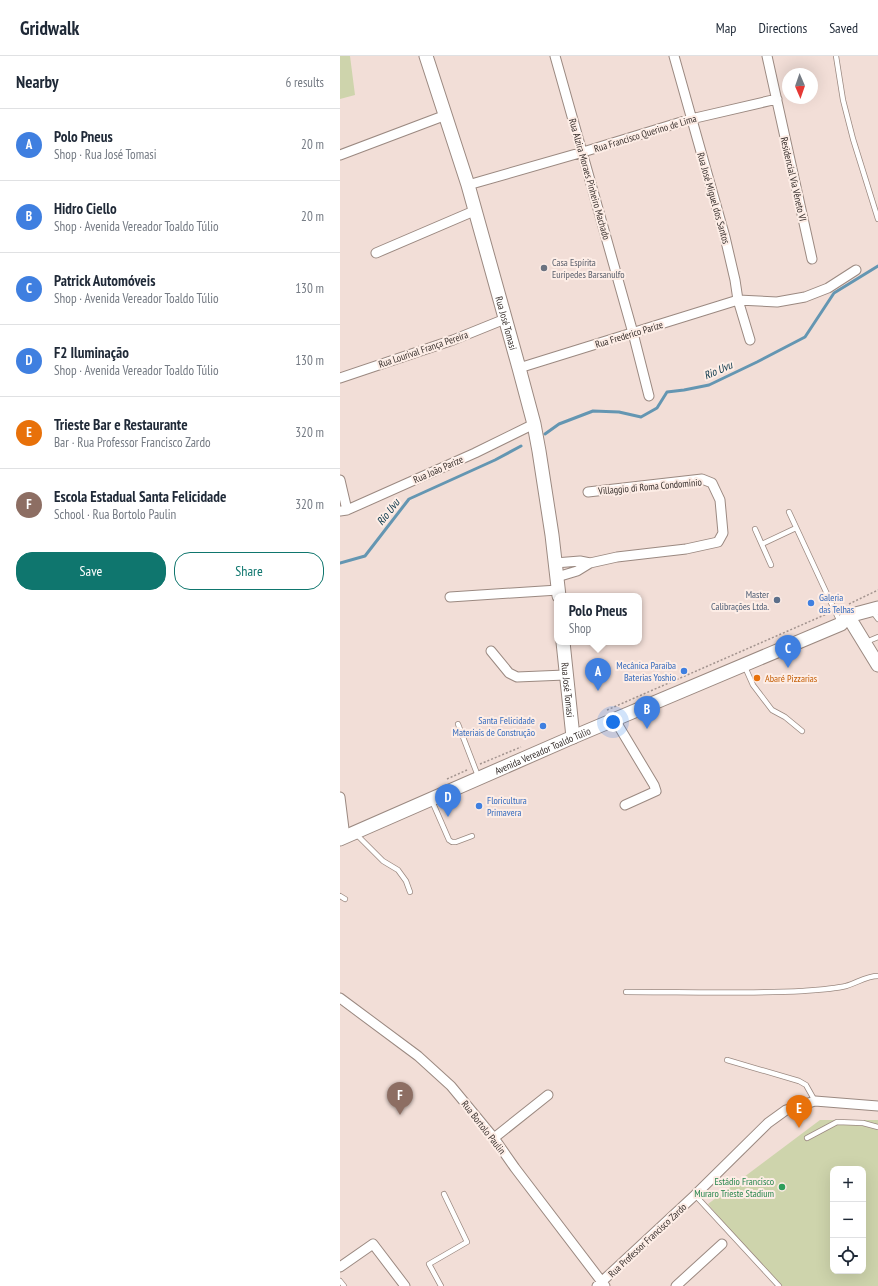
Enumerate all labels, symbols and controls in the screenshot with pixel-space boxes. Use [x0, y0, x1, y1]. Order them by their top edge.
text: Gridwalk [20, 16, 79, 40]
text: Map [716, 19, 736, 37]
text: Directions [758, 19, 807, 37]
text: Saved [829, 19, 858, 37]
north arrow [782, 68, 818, 104]
text: Nearby [16, 71, 59, 93]
text: 6 results [285, 74, 324, 91]
street label: Rua Francisco Querino de Lima [592, 112, 698, 155]
street label: Rua Alzira Moraes Pinheiro Machado [566, 117, 613, 241]
text: Polo Pneus [54, 127, 113, 146]
text: A [26, 136, 32, 153]
text: 20 m [301, 136, 324, 153]
street label: Residencial Via Vêneto VI [777, 136, 810, 223]
text: Shop · Rua José Tomasi [54, 146, 157, 163]
street label: Rua José Miguel dos Santos [694, 151, 733, 246]
text: Hidro Ciello [54, 199, 117, 218]
text: B [26, 208, 32, 225]
text: 20 m [301, 208, 324, 225]
text: Shop · Avenida Vereador Toaldo Túlio [54, 218, 219, 235]
place label: Casa Espírita Eurípedes Barsanulfo [552, 256, 625, 281]
marker: Casa Espírita Eurípedes Barsanulfo [539, 263, 549, 273]
text: Patrick Automóveis [54, 271, 155, 290]
text: C [26, 280, 32, 297]
text: 130 m [295, 280, 324, 297]
text: Shop · Avenida Vereador Toaldo Túlio [54, 290, 219, 307]
street label: Rua José Tomasi [492, 295, 520, 352]
street label: Rua Frederico Parize [594, 318, 665, 351]
street label: Rua Lourival França Pereira [377, 328, 470, 371]
text: F2 Iluminação [54, 343, 129, 362]
text: D [26, 352, 32, 369]
text: 130 m [295, 352, 324, 369]
water label: Rio Uvu [702, 357, 735, 382]
text: Shop · Avenida Vereador Toaldo Túlio [54, 362, 219, 379]
text: Trieste Bar e Restaurante [54, 415, 188, 434]
text: E [26, 424, 32, 441]
text: 320 m [295, 424, 324, 441]
text: Bar · Rua Professor Francisco Zardo [54, 434, 211, 451]
street label: Rua João Parize [411, 453, 465, 486]
street label: Villaggio di Roma Condomínio [597, 475, 702, 498]
text: Escola Estadual Santa Felicidade [54, 487, 226, 506]
water label: Rio Uvu [373, 495, 403, 528]
text: F [26, 496, 32, 513]
text: 320 m [295, 496, 324, 513]
text: School · Rua Bortolo Paulin [54, 506, 176, 523]
button: Save [16, 552, 166, 590]
button: Share [174, 552, 324, 590]
place label: Master Calibrações Ltda. [711, 588, 769, 613]
place label: Galeria das Telhas [819, 591, 855, 616]
popup [554, 593, 642, 645]
marker: Master Calibrações Ltda. [772, 595, 782, 605]
marker: Galeria das Telhas [806, 598, 816, 608]
text: Polo Pneus [569, 601, 627, 620]
text: Shop [569, 620, 591, 637]
pin: C [775, 635, 801, 668]
pin: A [585, 658, 611, 691]
place label: Mecânica Paraíba Baterias Yoshio [616, 659, 676, 684]
street label: Rua José Tomasi [558, 662, 577, 718]
marker: Mecânica Paraíba Baterias Yoshio [679, 666, 689, 676]
place label: Abaré Pizzarias [765, 672, 818, 685]
marker: Abaré Pizzarias [752, 673, 762, 683]
pin: B [634, 696, 660, 729]
your location [603, 712, 623, 732]
place label: Santa Felicidade Materiais de Construção [453, 714, 535, 739]
marker: Santa Felicidade Materiais de Construção [538, 721, 548, 731]
street label: Avenida Vereador Toaldo Túlio [493, 724, 593, 778]
pin: D [435, 784, 461, 817]
place label: Floricultura Primavera [487, 794, 527, 819]
marker: Floricultura Primavera [474, 801, 484, 811]
pin: F [387, 1082, 413, 1115]
pin: E [786, 1095, 812, 1128]
street label: Rua Bortolo Paulin [459, 1098, 509, 1157]
map controls [830, 1166, 866, 1274]
button: + [830, 1166, 866, 1202]
place label: Estádio Francisco Muraro Trieste Stadium [694, 1175, 774, 1200]
marker: Estádio Francisco Muraro Trieste Stadium [777, 1182, 787, 1192]
street label: Rua Professor Francisco Zardo [605, 1201, 689, 1280]
button: − [830, 1202, 866, 1238]
button: locate [830, 1238, 866, 1274]

